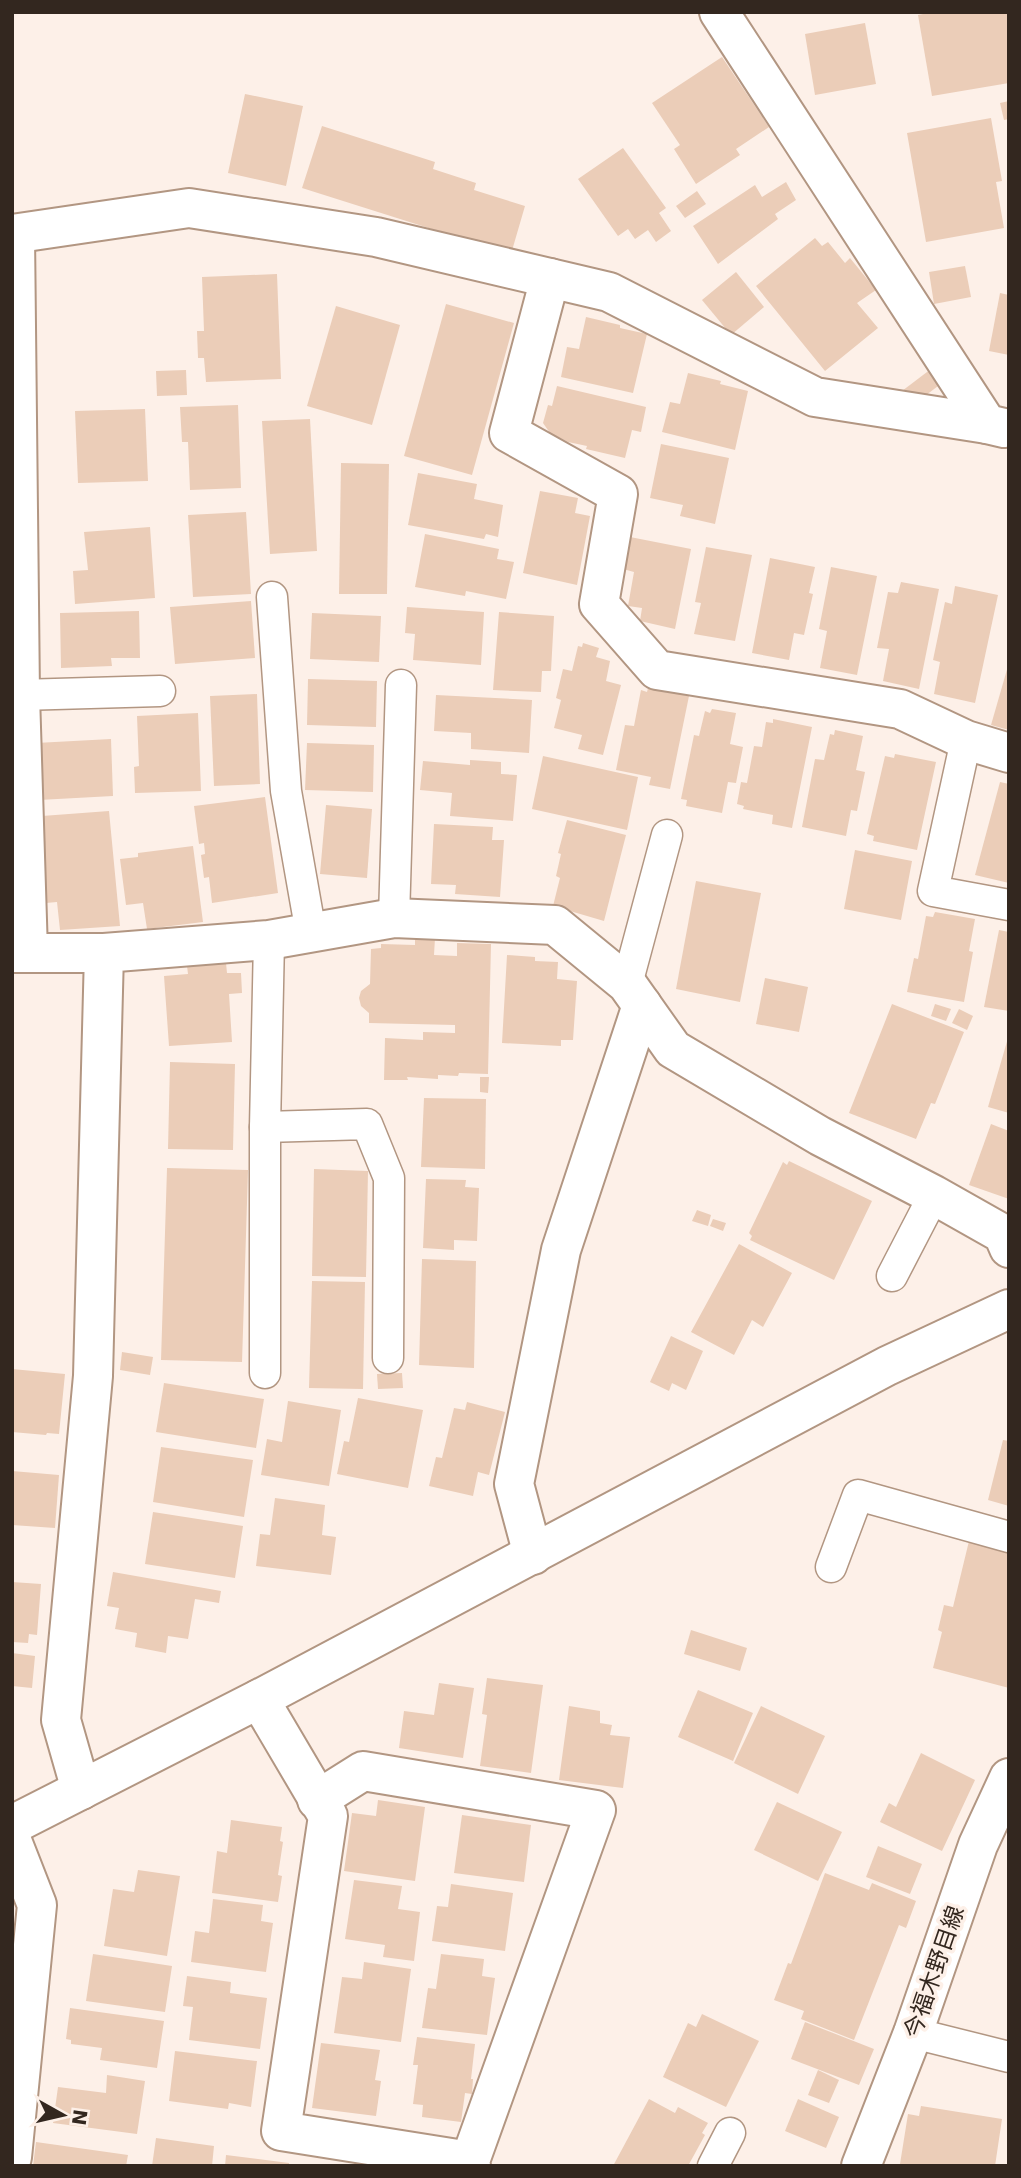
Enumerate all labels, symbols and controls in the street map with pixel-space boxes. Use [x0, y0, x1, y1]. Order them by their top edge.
street label: 今福木野目線 [899, 1903, 969, 2041]
north arrow [28, 2080, 98, 2150]
text: N [68, 2108, 92, 2127]

